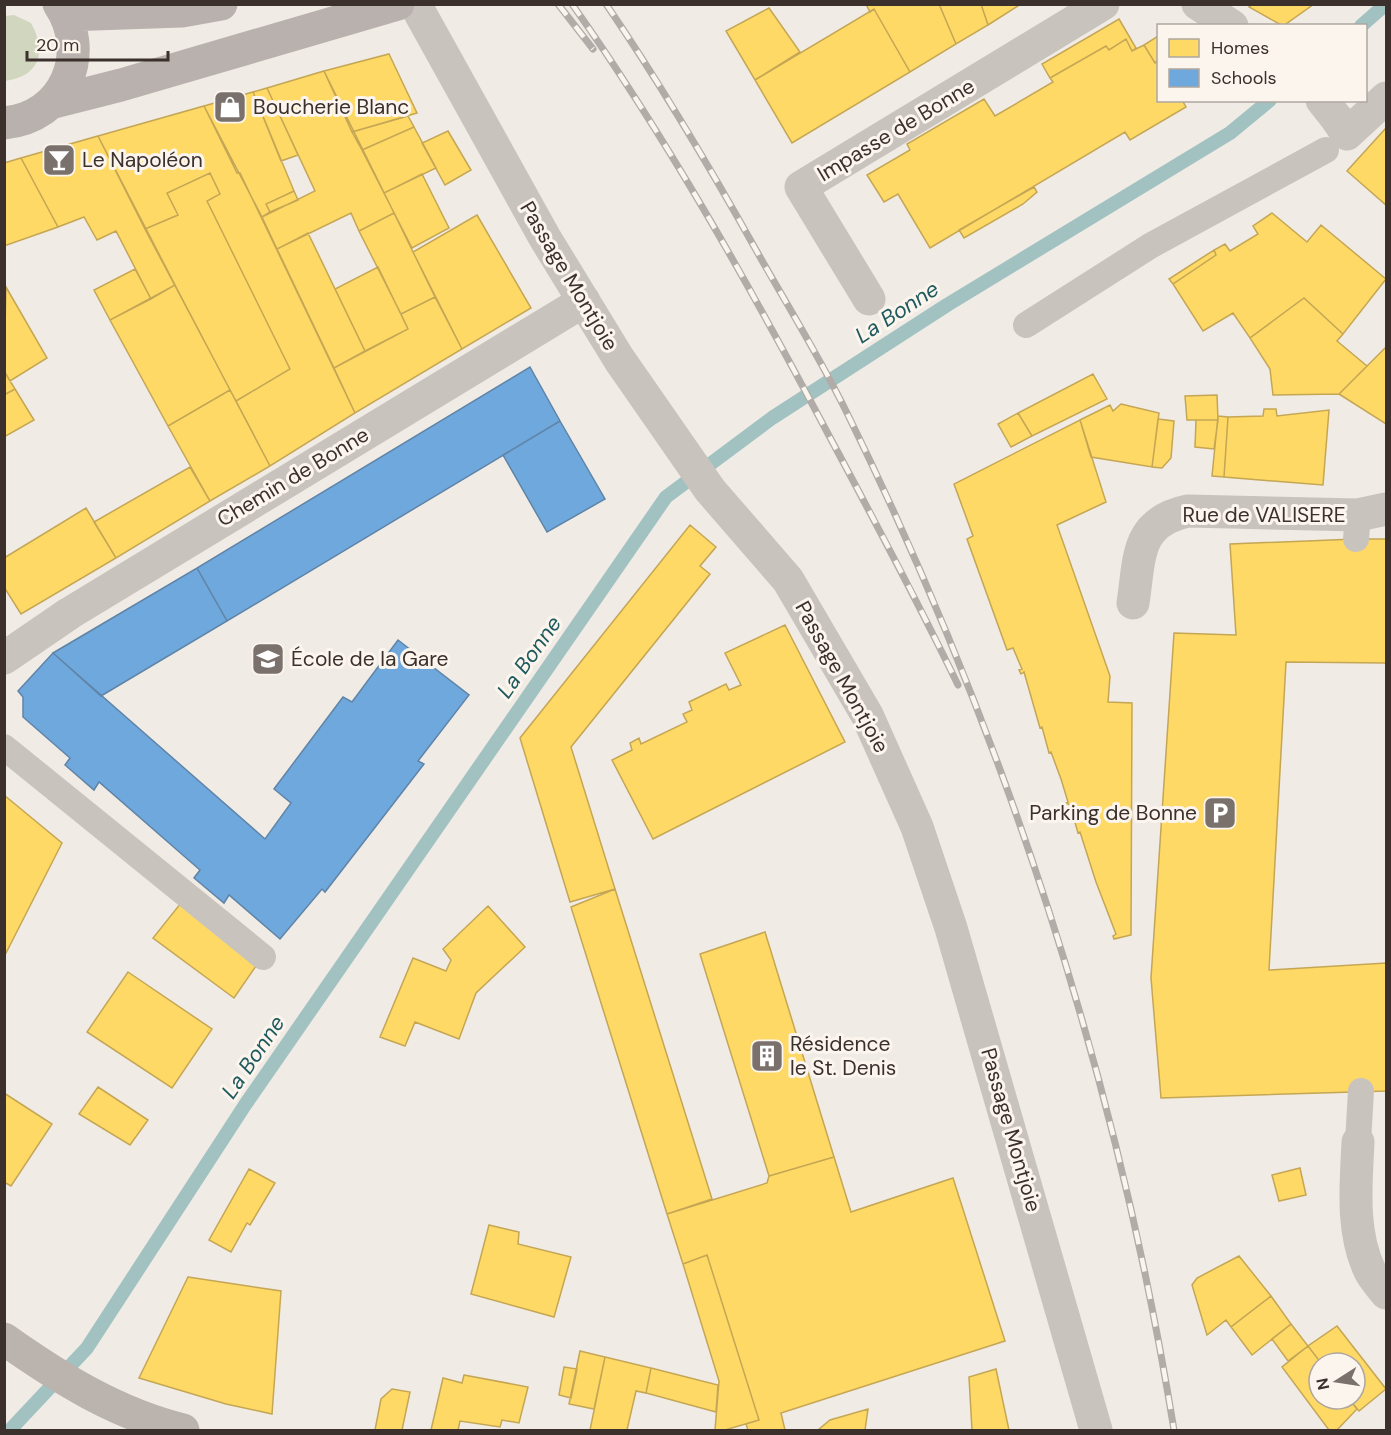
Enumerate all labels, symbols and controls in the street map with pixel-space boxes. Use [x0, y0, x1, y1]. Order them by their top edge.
scale bar [27, 24, 168, 62]
legend [1157, 24, 1367, 102]
text: 20 m [36, 33, 79, 57]
text: Homes [1211, 36, 1269, 60]
text: Schools [1211, 66, 1276, 90]
street label: Impasse de Bonne [812, 72, 980, 188]
shop icon: Boucherie Blanc [212, 89, 248, 125]
place label: Boucherie Blanc [253, 93, 409, 121]
bar icon: Le Napoléon [41, 142, 77, 178]
place label: Le Napoléon [82, 146, 203, 174]
street label: Passage Montjoie [513, 196, 625, 356]
water label: La Bonne [850, 274, 944, 350]
street label: Chemin de Bonne [212, 421, 374, 533]
street label: Rue de VALISERE [1182, 501, 1346, 529]
street label: Passage Montjoie [789, 596, 895, 758]
water label: La Bonne [490, 610, 568, 704]
school or university icon: École de la Gare [250, 641, 286, 677]
place label: École de la Gare [291, 645, 449, 673]
parking icon: Parking de Bonne [1202, 795, 1238, 831]
place label: Parking de Bonne [1029, 799, 1197, 827]
water label: La Bonne [215, 1010, 291, 1104]
place label: Résidence le St. Denis [790, 1030, 896, 1082]
building icon: Résidence le St. Denis [749, 1038, 785, 1074]
street label: Passage Montjoie [974, 1045, 1048, 1215]
north arrow [1307, 1351, 1367, 1411]
text: N [1311, 1376, 1334, 1392]

